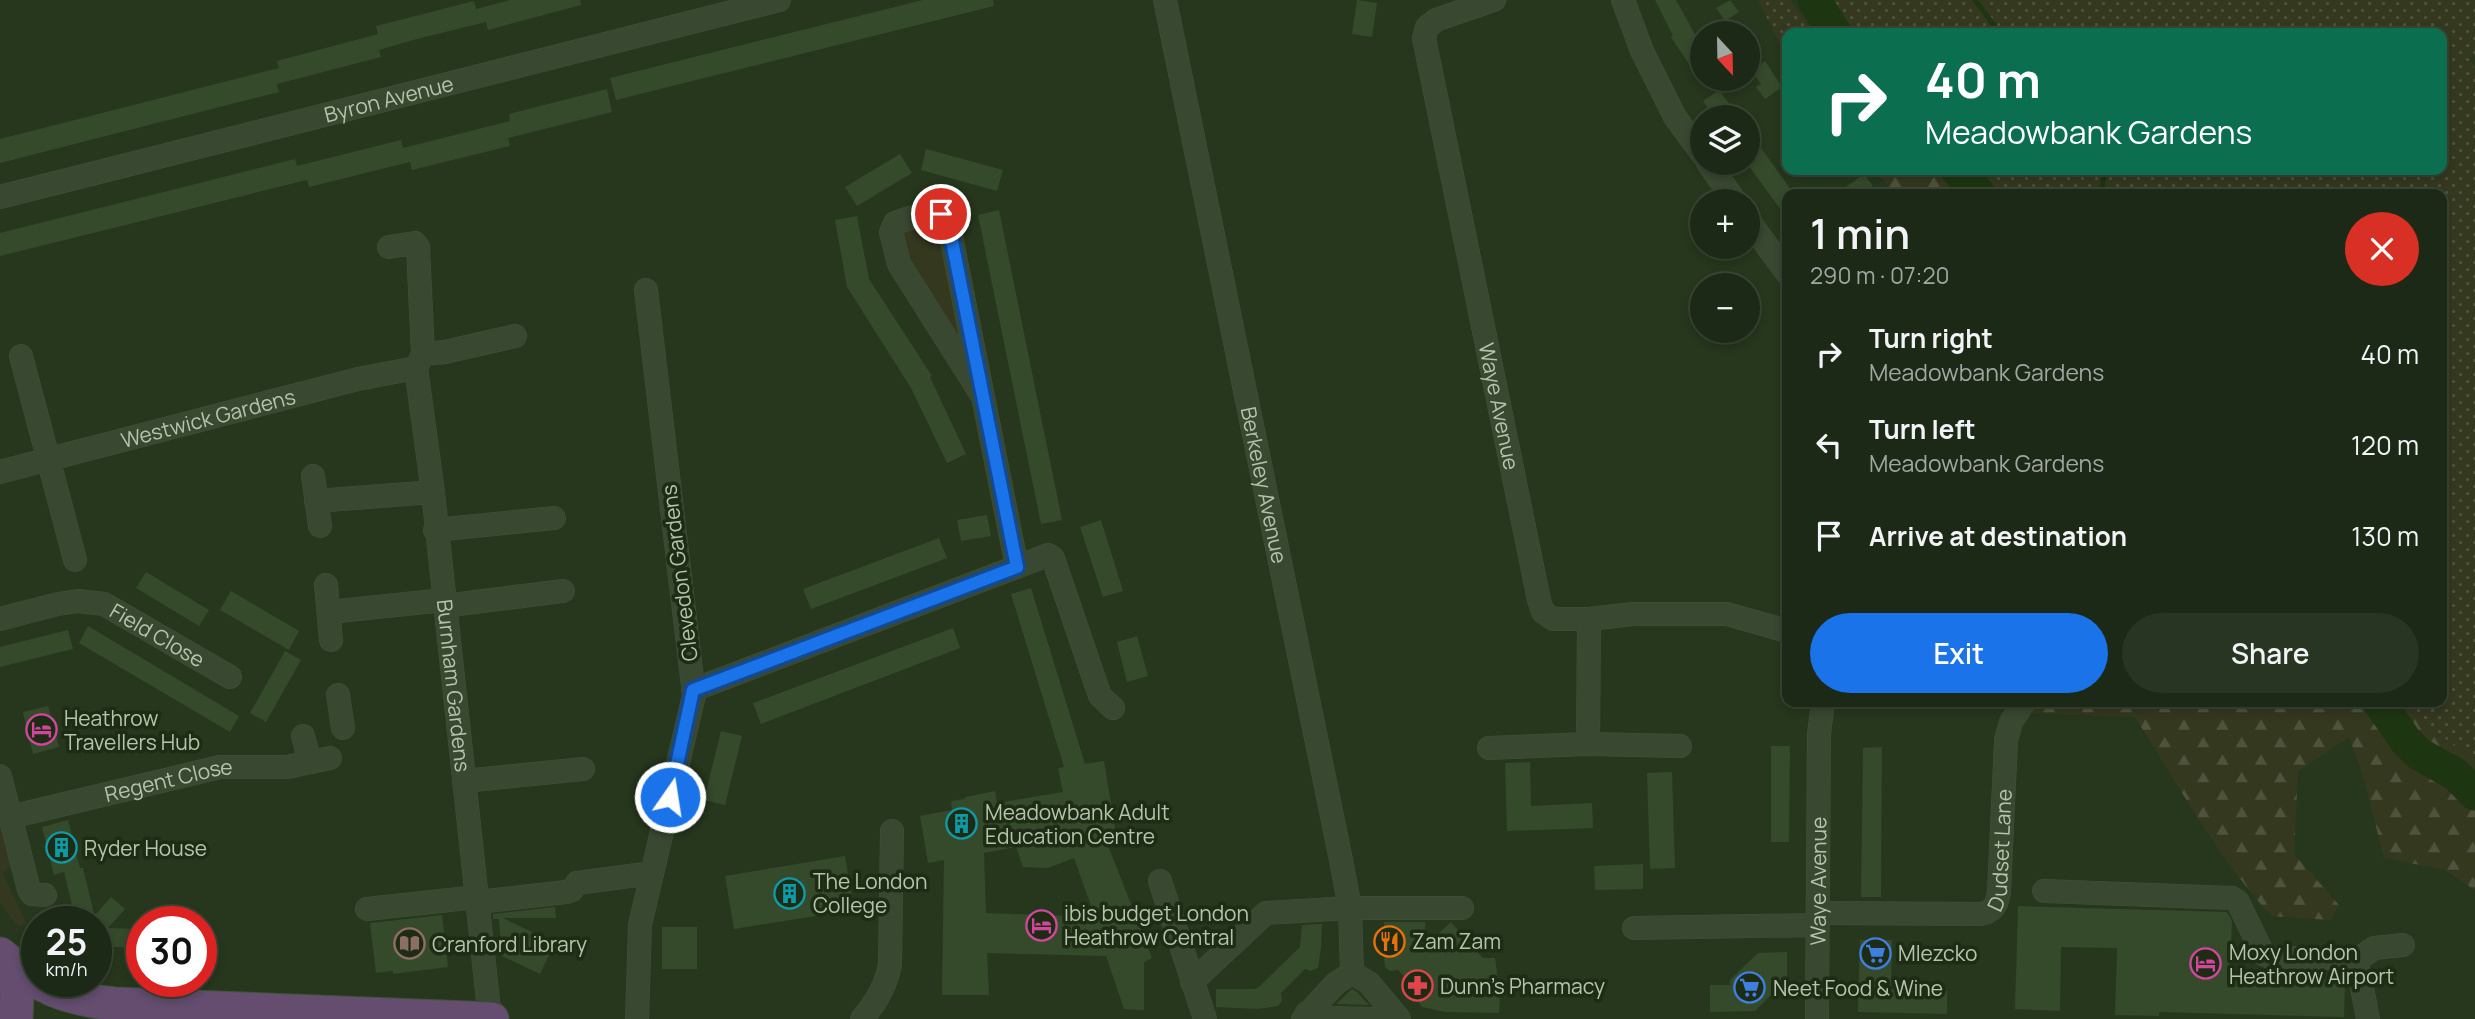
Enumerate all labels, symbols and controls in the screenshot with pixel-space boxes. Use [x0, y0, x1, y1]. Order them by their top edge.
north arrow [1690, 21, 1760, 91]
map controls [1690, 21, 1760, 343]
text: 40 m [1925, 46, 2041, 113]
icon: right [1810, 56, 1901, 147]
street label: Byron Avenue [321, 69, 456, 128]
button: layers [1690, 105, 1760, 175]
text: Meadowbank Gardens [1925, 110, 2252, 154]
pin [911, 184, 971, 244]
button: + [1690, 189, 1760, 259]
icon: arrive [922, 195, 960, 233]
text: 1 min [1810, 204, 1910, 262]
button: close [2345, 212, 2419, 286]
text: 290 m · 07:20 [1810, 259, 1950, 291]
button: − [1690, 273, 1760, 343]
text: Turn right [1869, 320, 1993, 356]
icon: right [1810, 335, 1848, 373]
text: 40 m [2361, 336, 2419, 372]
street label: Waye Avenue [1473, 340, 1526, 472]
text: Meadowbank Gardens [1869, 356, 2104, 388]
street label: Westwick Gardens [118, 382, 298, 454]
street label: Berkeley Avenue [1235, 404, 1294, 566]
text: Turn left [1869, 411, 1976, 447]
icon: left [1810, 426, 1848, 464]
text: 120 m [2351, 427, 2419, 463]
text: Meadowbank Gardens [1869, 447, 2104, 479]
street label: Clevedon Gardens [654, 483, 704, 663]
icon: arrive [1810, 517, 1848, 555]
text: Arrive at destination [1869, 518, 2127, 554]
text: 130 m [2351, 518, 2419, 554]
street label: Field Close [105, 597, 210, 673]
street label: Burnham Gardens [431, 598, 477, 773]
button: Exit [1810, 613, 2108, 693]
button: Share [2122, 613, 2419, 693]
place label: Heathrow Travellers Hub [64, 704, 200, 756]
hotel icon: Heathrow Travellers Hub [24, 713, 58, 747]
street label: Regent Close [102, 753, 232, 808]
position arrow [633, 760, 707, 834]
street label: Dudset Lane [1980, 788, 2018, 916]
place label: Meadowbank Adult Education Centre [985, 798, 1170, 850]
building icon: Meadowbank Adult Education Centre [945, 807, 979, 841]
street label: Waye Avenue [1804, 816, 1832, 946]
building icon: Ryder House [44, 831, 78, 865]
place label: Ryder House [84, 834, 207, 862]
place label: The London College [813, 867, 927, 919]
building icon: The London College [773, 876, 807, 910]
place label: ibis budget London Heathrow Central [1064, 899, 1249, 951]
speed limit sign: 30 [126, 906, 217, 997]
hotel icon: ibis budget London Heathrow Central [1024, 908, 1058, 942]
text: 25 [46, 918, 87, 966]
restaurant icon: Zam Zam [1372, 924, 1406, 958]
library icon: Cranford Library [392, 927, 426, 961]
place label: Zam Zam [1412, 927, 1501, 955]
place label: Cranford Library [432, 930, 587, 958]
supermarket icon: Mlezcko [1858, 936, 1892, 970]
place label: Moxy London Heathrow Airport [2229, 938, 2394, 990]
place label: Mlezcko [1898, 939, 1977, 967]
hotel icon: Moxy London Heathrow Airport [2189, 947, 2223, 981]
text: km/h [46, 957, 87, 981]
pharmacy icon: Dunn's Pharmacy [1400, 969, 1434, 1003]
supermarket icon: Neet Food & Wine [1733, 971, 1767, 1005]
place label: Dunn's Pharmacy [1440, 972, 1605, 1000]
place label: Neet Food & Wine [1773, 974, 1943, 1002]

